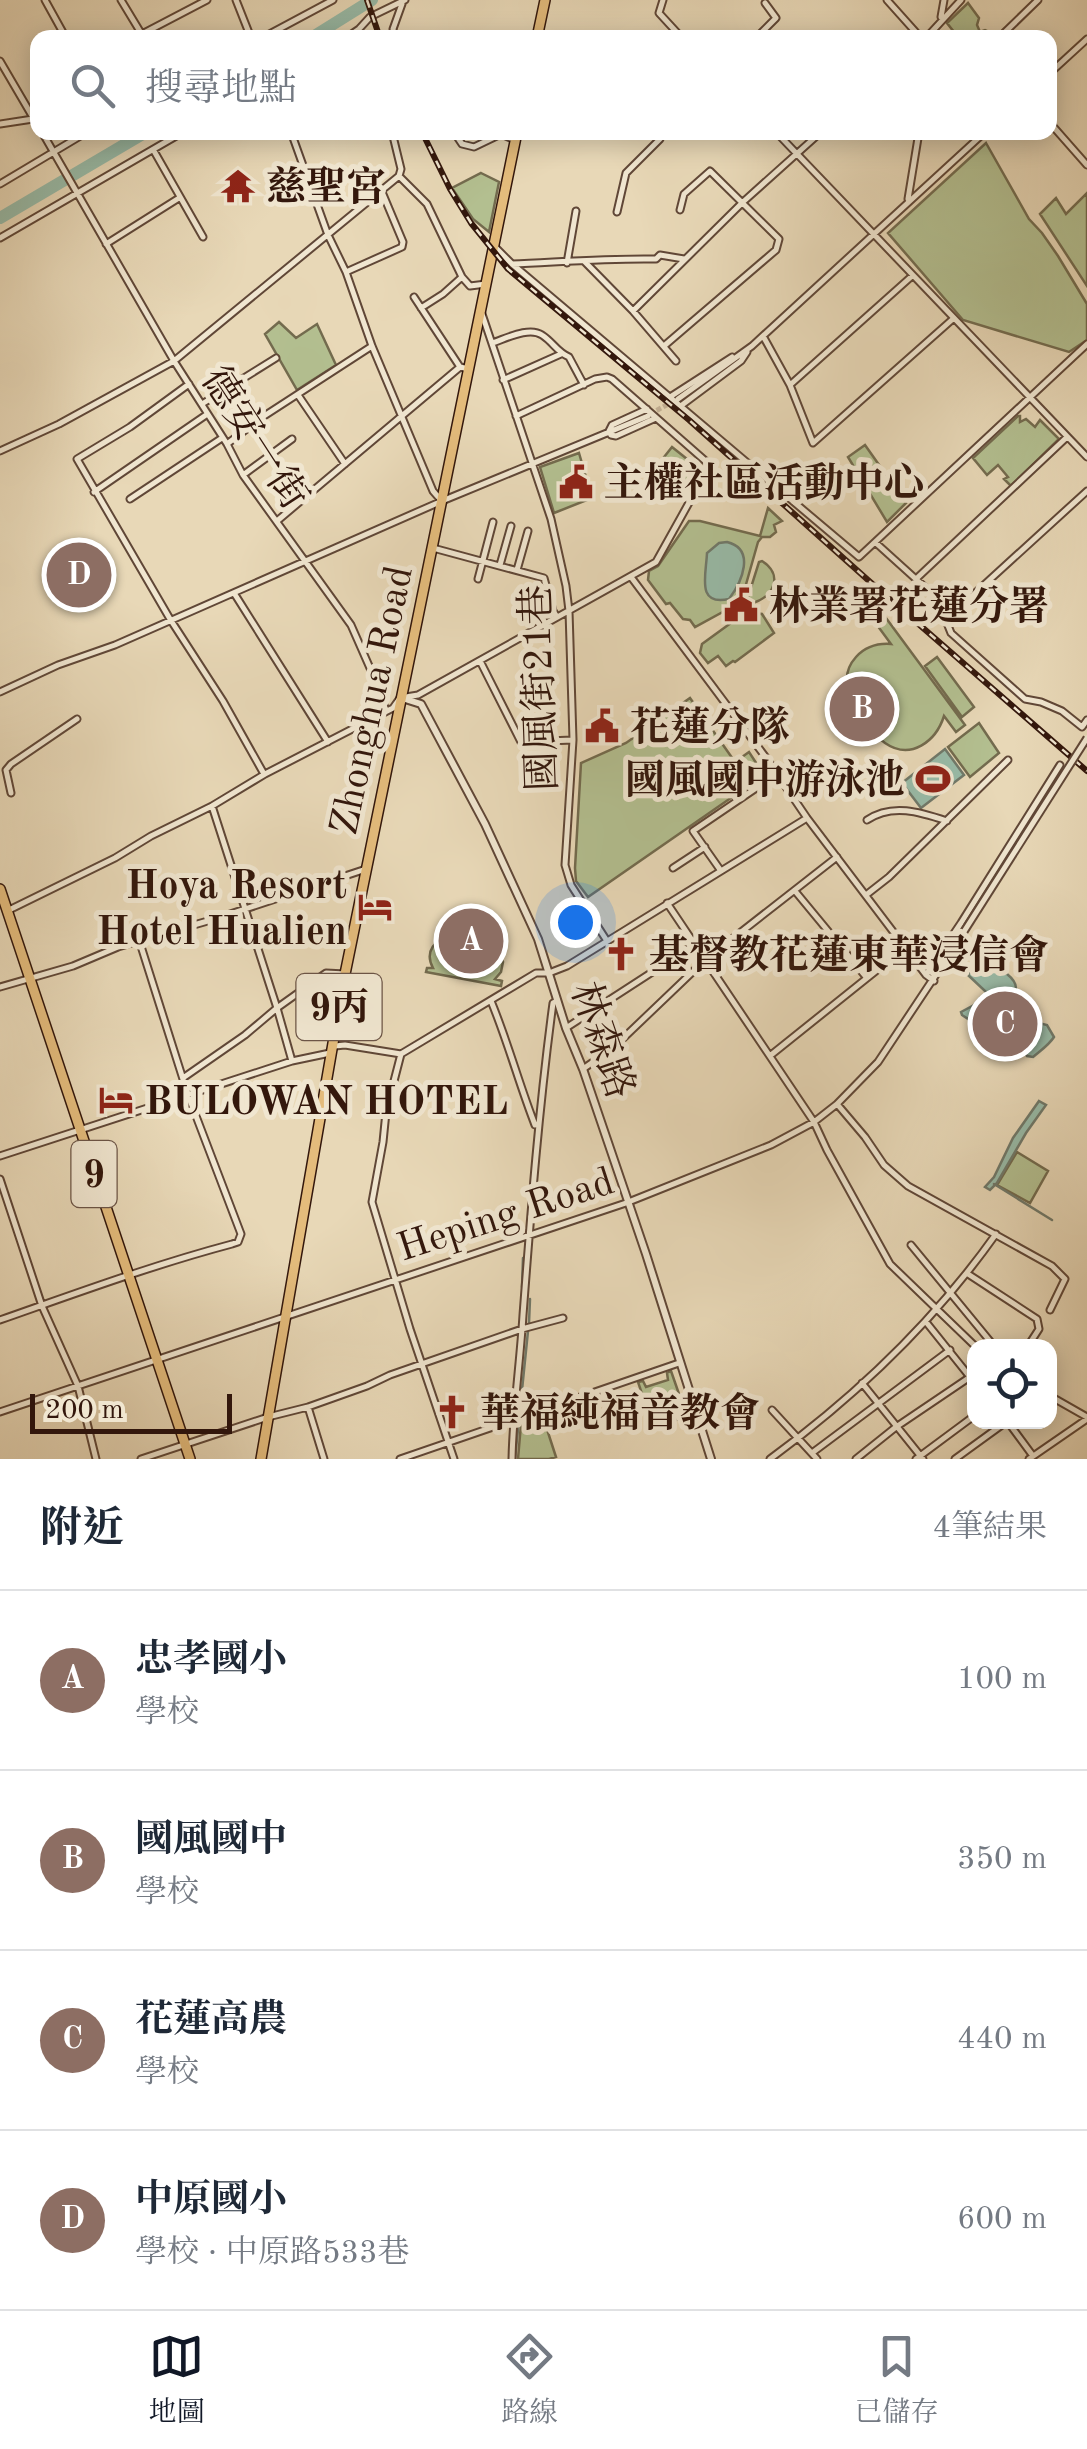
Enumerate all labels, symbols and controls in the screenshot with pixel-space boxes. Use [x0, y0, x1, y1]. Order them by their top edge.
search box [30, 30, 1057, 140]
icon: search [65, 58, 120, 113]
text: 搜尋地點 [145, 71, 297, 109]
place label: 慈聖宮 [266, 165, 386, 210]
temple icon: 慈聖宮 [219, 167, 257, 205]
street label: 德安一街 [192, 359, 316, 517]
place label: 主權社區活動中心 [604, 461, 924, 506]
public building icon: 主權社區活動中心 [557, 463, 595, 501]
pin: D [46, 538, 112, 612]
street label: Zhonghua Road [326, 563, 422, 839]
street label: 國風街21巷 [514, 584, 566, 792]
place label: 林業署花蓮分署 [769, 584, 1049, 629]
public building icon: 林業署花蓮分署 [722, 586, 760, 624]
pin: B [830, 672, 894, 746]
place label: 花蓮分隊 [630, 705, 790, 750]
public building icon: 花蓮分隊 [583, 707, 621, 745]
place label: 國風國中游泳池 [625, 758, 905, 803]
sports icon: 國風國中游泳池 [914, 760, 952, 798]
place label: Hoya Resort Hotel Hualien [96, 868, 347, 954]
hotel icon: Hoya Resort Hotel Hualien [356, 888, 394, 926]
your location [550, 897, 601, 948]
pin: A [438, 904, 504, 978]
place label: 基督教花蓮東華浸信會 [649, 933, 1049, 978]
church icon: 基督教花蓮東華浸信會 [602, 935, 640, 973]
road number: 9丙 [296, 974, 382, 1040]
street label: 林森路 [562, 977, 642, 1105]
pin: C [972, 986, 1038, 1062]
hotel icon: BULOWAN HOTEL [97, 1081, 135, 1119]
place label: BULOWAN HOTEL [144, 1084, 508, 1124]
road number: 9 [72, 1141, 116, 1207]
street label: Heping Road [393, 1163, 619, 1271]
map controls [967, 1339, 1057, 1429]
button: locate [967, 1339, 1057, 1429]
scale bar [30, 1389, 232, 1434]
place label: 華福純福音教會 [480, 1391, 760, 1436]
church icon: 華福純福音教會 [433, 1393, 471, 1431]
text: 200 m [45, 1397, 124, 1425]
text: 附近 [40, 1509, 124, 1551]
text: 4筆結果 [932, 1513, 1047, 1545]
text: 忠孝國小 [135, 1642, 287, 1680]
text: A [60, 1664, 85, 1696]
text: 100 m [957, 1664, 1047, 1696]
text: 學校 [135, 1698, 199, 1730]
text: 國風國中 [135, 1822, 287, 1860]
text: B [61, 1844, 84, 1876]
text: 350 m [957, 1844, 1047, 1876]
text: 學校 [135, 1878, 199, 1910]
text: 花蓮高農 [135, 2002, 287, 2040]
text: C [62, 2024, 83, 2056]
text: 440 m [957, 2024, 1047, 2056]
text: 學校 [135, 2058, 199, 2090]
text: 中原國小 [135, 2182, 287, 2220]
text: D [60, 2204, 85, 2236]
text: 600 m [957, 2204, 1047, 2236]
text: 學校 · 中原路533巷 [135, 2238, 410, 2270]
tab: 地圖 [148, 2329, 205, 2432]
tab: 路線 [501, 2329, 558, 2432]
tab: 已儲存 [854, 2329, 939, 2432]

